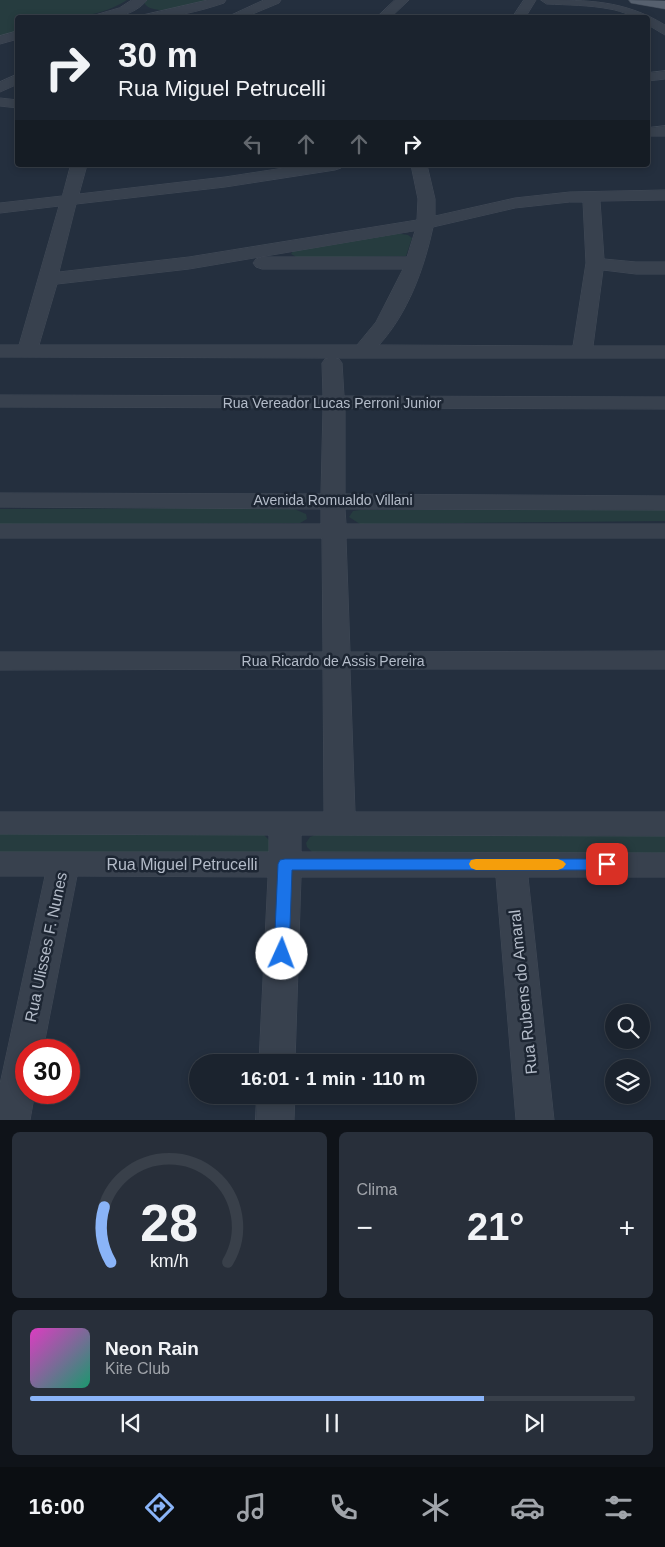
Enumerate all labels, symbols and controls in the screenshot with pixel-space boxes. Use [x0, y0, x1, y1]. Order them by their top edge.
icon: right [35, 35, 100, 100]
text: 30 m [118, 35, 198, 74]
text: Rua Miguel Petrucelli [118, 76, 326, 101]
icon: left [239, 130, 267, 158]
icon: ahead [292, 130, 320, 158]
icon: ahead [345, 130, 373, 158]
icon: right [398, 130, 426, 158]
street label: Rua Vereador Lucas Perroni Junior [223, 395, 442, 411]
street label: Avenida Romualdo Villani [253, 492, 413, 508]
street label: Rua Ricardo de Assis Pereira [242, 653, 425, 669]
pin [586, 843, 628, 885]
icon: arrive [593, 850, 621, 878]
street label: Rua Miguel Petrucelli [106, 856, 258, 873]
street label: Rua Ulisses F. Nunes [22, 870, 70, 1024]
street label: Rua Rubens do Amaral [506, 909, 540, 1075]
position arrow [255, 927, 307, 979]
map controls [605, 1004, 650, 1104]
button: search [605, 1004, 650, 1049]
speed limit sign: 30 [15, 1039, 80, 1104]
button: layers [605, 1059, 650, 1104]
text: 16:01 · 1 min · 110 m [241, 1068, 425, 1089]
text: Clima [357, 1181, 397, 1198]
text: 28 [140, 1194, 198, 1252]
text: 21° [467, 1206, 524, 1248]
text: − [357, 1212, 373, 1243]
text: + [619, 1212, 635, 1243]
text: km/h [150, 1251, 189, 1271]
text: Neon Rain [105, 1338, 199, 1359]
text: Kite Club [105, 1360, 170, 1377]
icon: previous [117, 1409, 145, 1437]
icon: pause [318, 1409, 346, 1437]
icon: next [520, 1409, 548, 1437]
icon: directions [142, 1490, 177, 1525]
icon: music [234, 1490, 269, 1525]
icon: phone [326, 1490, 361, 1525]
icon: climate [418, 1490, 453, 1525]
icon: car [510, 1490, 545, 1525]
icon: filters [601, 1490, 636, 1525]
text: 16:00 [28, 1494, 85, 1519]

